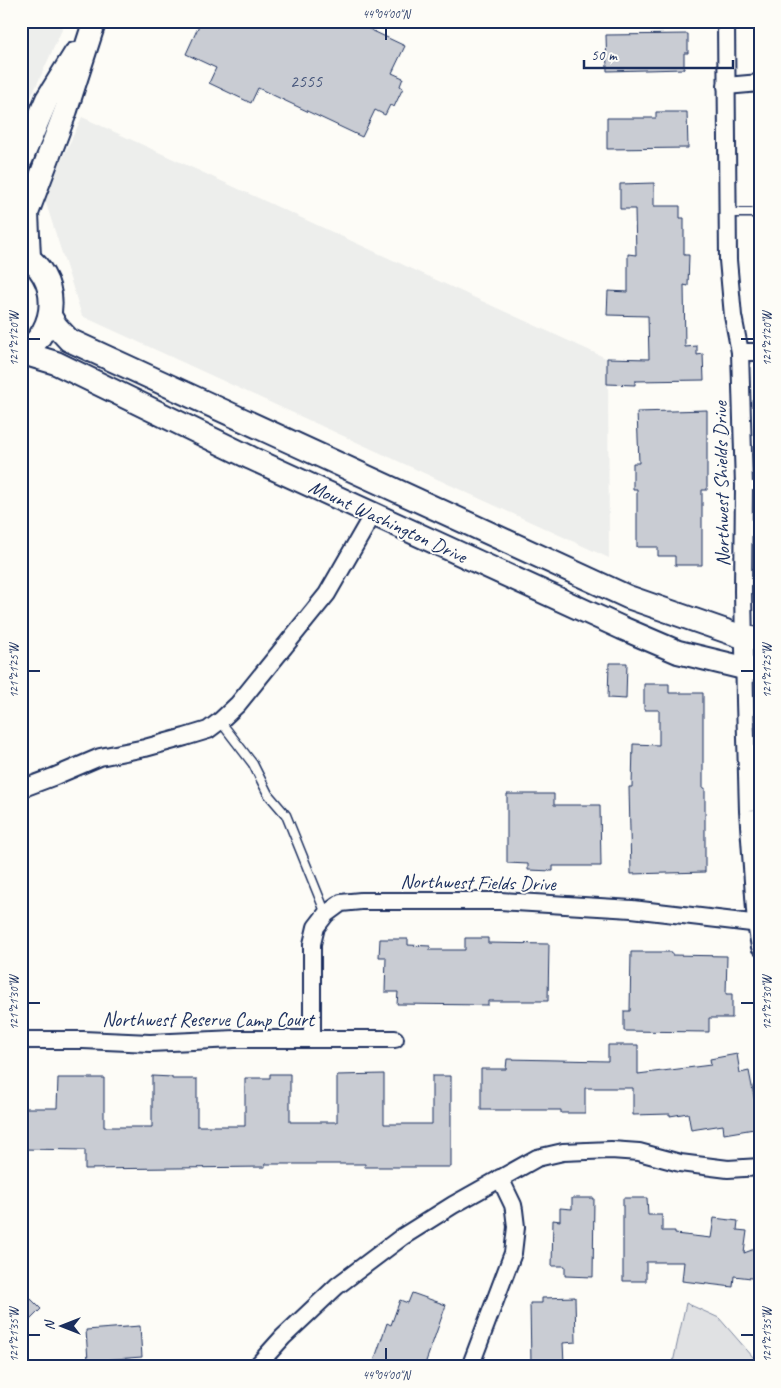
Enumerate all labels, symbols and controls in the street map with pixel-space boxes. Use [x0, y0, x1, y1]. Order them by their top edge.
text: 44°04'00"N [362, 6, 411, 22]
scale bar [584, 38, 732, 70]
text: 50 m [591, 46, 618, 65]
house number: 2555 [290, 70, 323, 92]
text: 121°21'20"W [6, 310, 22, 366]
text: 121°21'20"W [759, 310, 775, 366]
street label: Northwest Shields Drive [708, 400, 735, 567]
street label: Mount Washington Drive [305, 474, 472, 570]
text: 121°21'25"W [6, 642, 22, 698]
text: 121°21'25"W [759, 642, 775, 698]
street label: Northwest Fields Drive [400, 869, 557, 896]
text: 121°21'30"W [6, 974, 22, 1030]
text: 121°21'30"W [759, 974, 775, 1030]
street label: Northwest Reserve Camp Court [102, 1007, 316, 1032]
north arrow [38, 1300, 88, 1350]
text: 121°21'35"W [6, 1306, 22, 1362]
text: 121°21'35"W [759, 1306, 775, 1362]
text: N [41, 1319, 58, 1330]
text: 44°04'00"N [362, 1367, 411, 1383]

